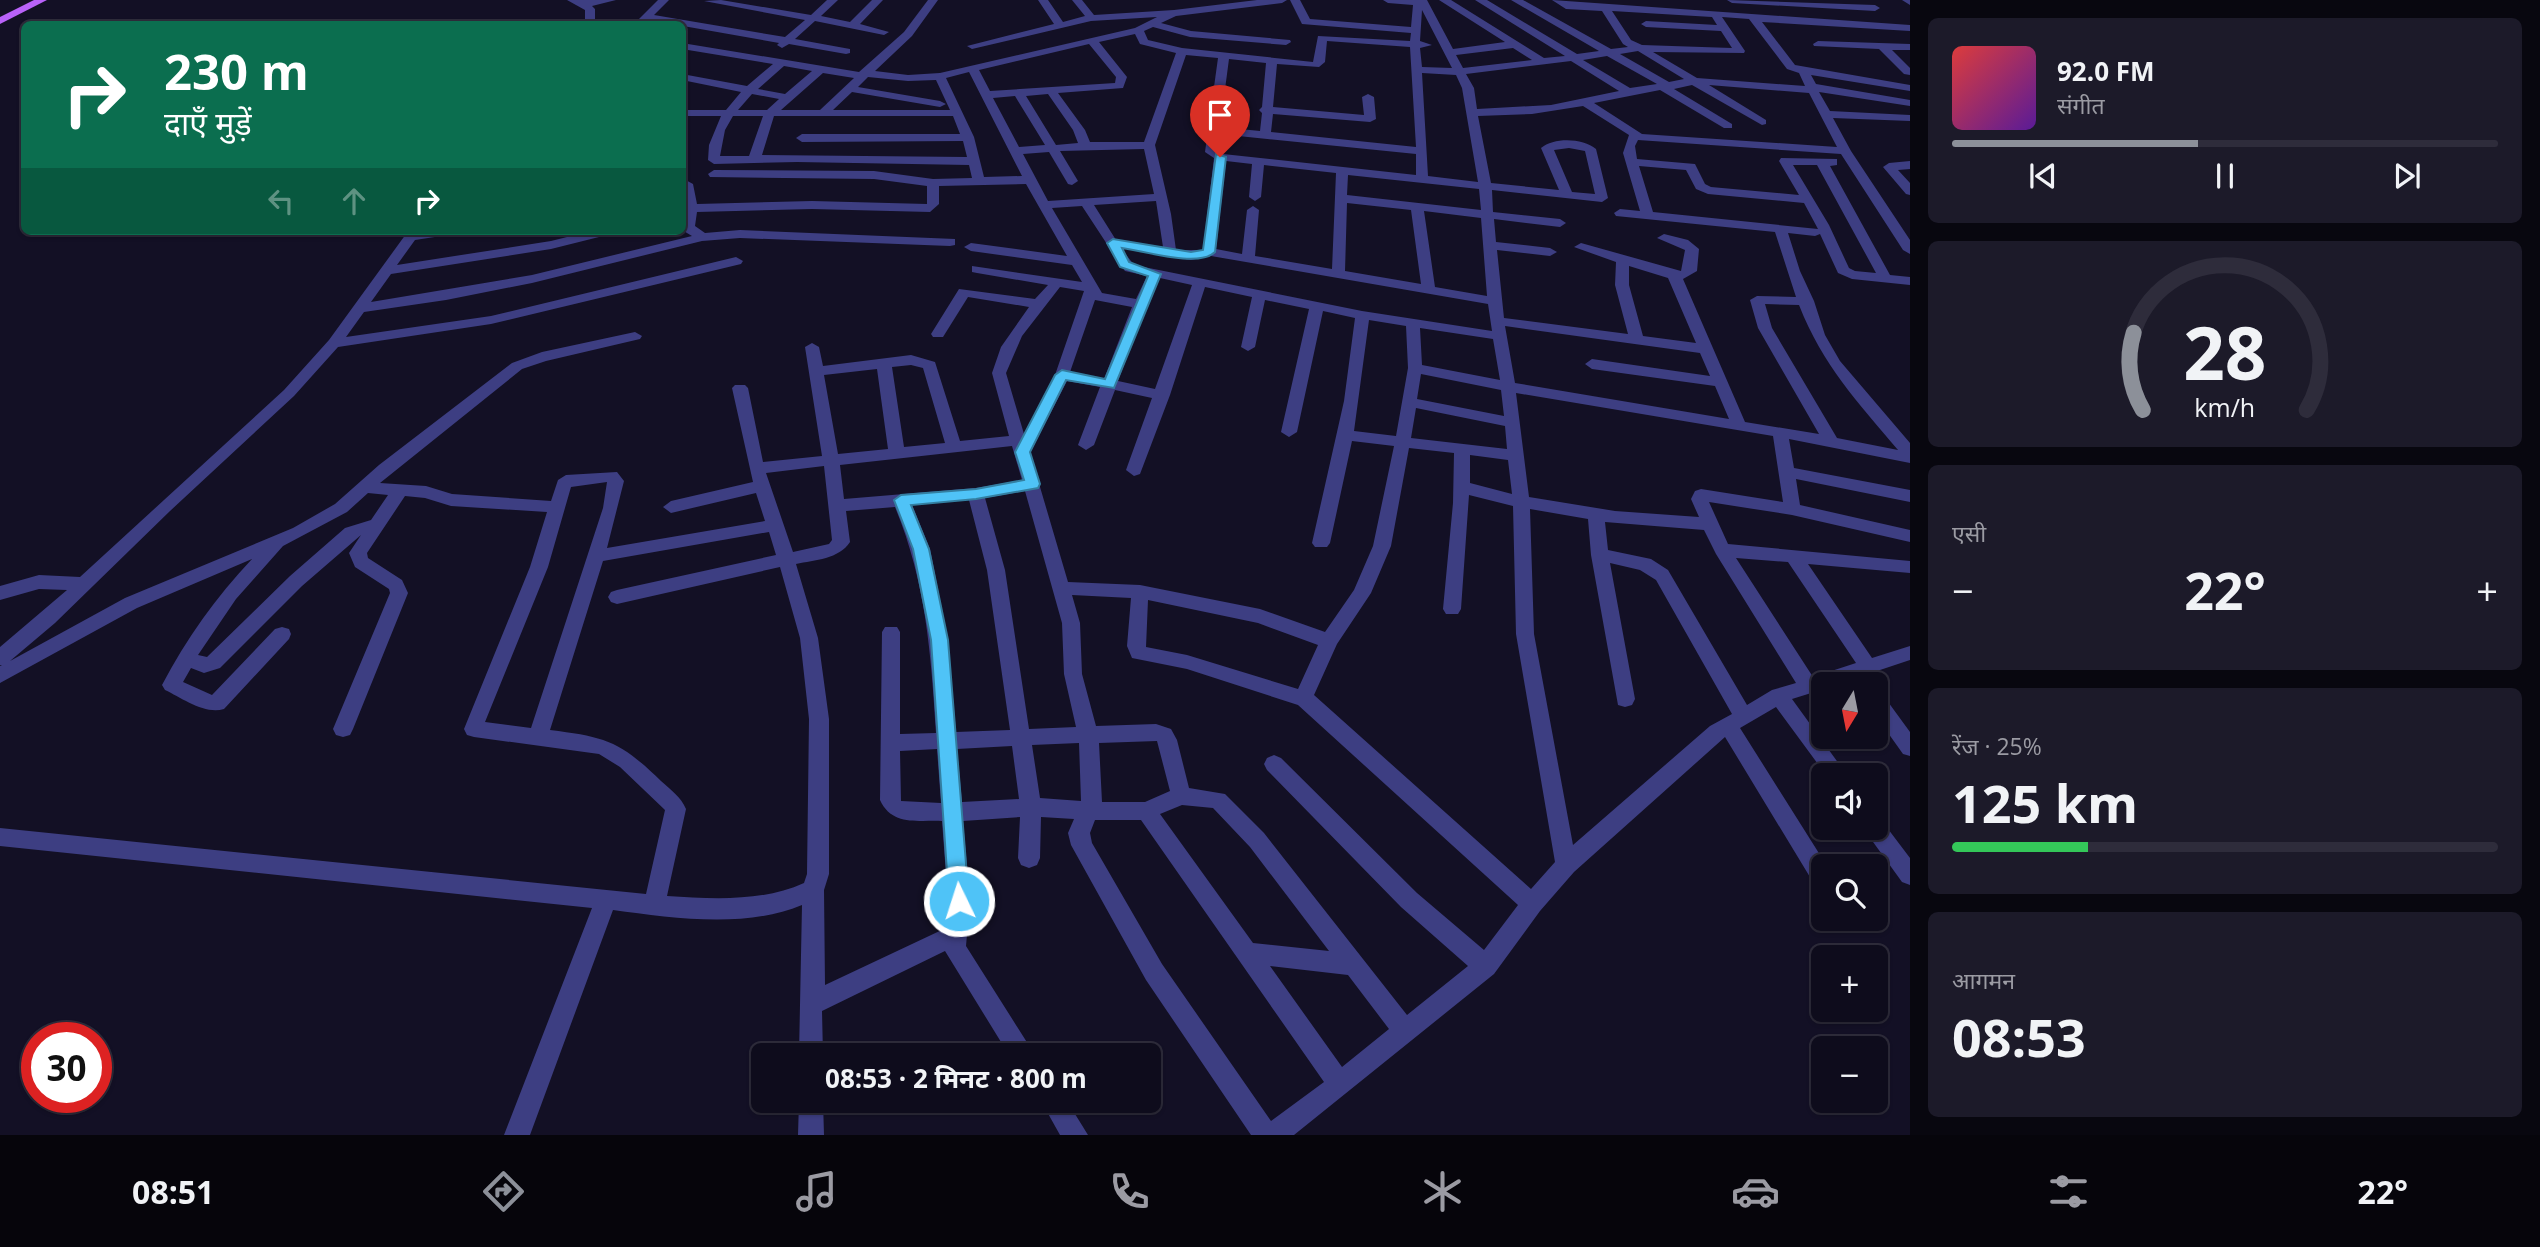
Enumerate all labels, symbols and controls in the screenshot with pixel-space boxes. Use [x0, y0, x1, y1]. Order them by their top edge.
text: 230 m [164, 38, 309, 104]
icon: right [49, 49, 140, 140]
text: 92.0 FM [2057, 53, 2155, 89]
pin [1190, 85, 1250, 157]
text: संगीत [2057, 89, 2105, 121]
icon: arrive [1201, 96, 1239, 134]
text: दाएँ मुड़ें [164, 101, 252, 144]
icon: previous [2024, 157, 2062, 195]
icon: pause [2206, 157, 2244, 195]
icon: next [2388, 157, 2426, 195]
icon: left [262, 182, 300, 220]
icon: ahead [335, 182, 373, 220]
icon: right [408, 182, 446, 220]
text: 28 [2183, 303, 2267, 402]
text: km/h [2195, 390, 2255, 424]
text: एसी [1952, 517, 1986, 549]
text: 22° [2184, 554, 2266, 625]
text: − [1952, 564, 1974, 616]
text: + [2476, 564, 2498, 616]
north arrow [1811, 672, 1888, 749]
map controls [1811, 672, 1888, 1113]
text: रेंज · 25% [1952, 730, 2042, 762]
button: sound [1811, 763, 1888, 840]
text: 125 km [1952, 767, 2138, 838]
button: search [1811, 854, 1888, 931]
position arrow [922, 864, 996, 938]
button: + [1811, 945, 1888, 1022]
text: आगमन [1952, 964, 2015, 996]
text: 08:53 [1952, 1001, 2086, 1072]
speed limit sign: 30 [21, 1022, 112, 1113]
button: − [1811, 1036, 1888, 1113]
text: 08:53 · 2 मिनट · 800 m [825, 1060, 1087, 1096]
icon: directions [479, 1167, 528, 1216]
icon: music [792, 1167, 841, 1216]
icon: phone [1105, 1167, 1154, 1216]
icon: climate [1418, 1167, 1467, 1216]
icon: car [1731, 1167, 1780, 1216]
icon: filters [2044, 1167, 2093, 1216]
text: 08:51 [132, 1170, 214, 1213]
text: 22° [2358, 1170, 2408, 1213]

